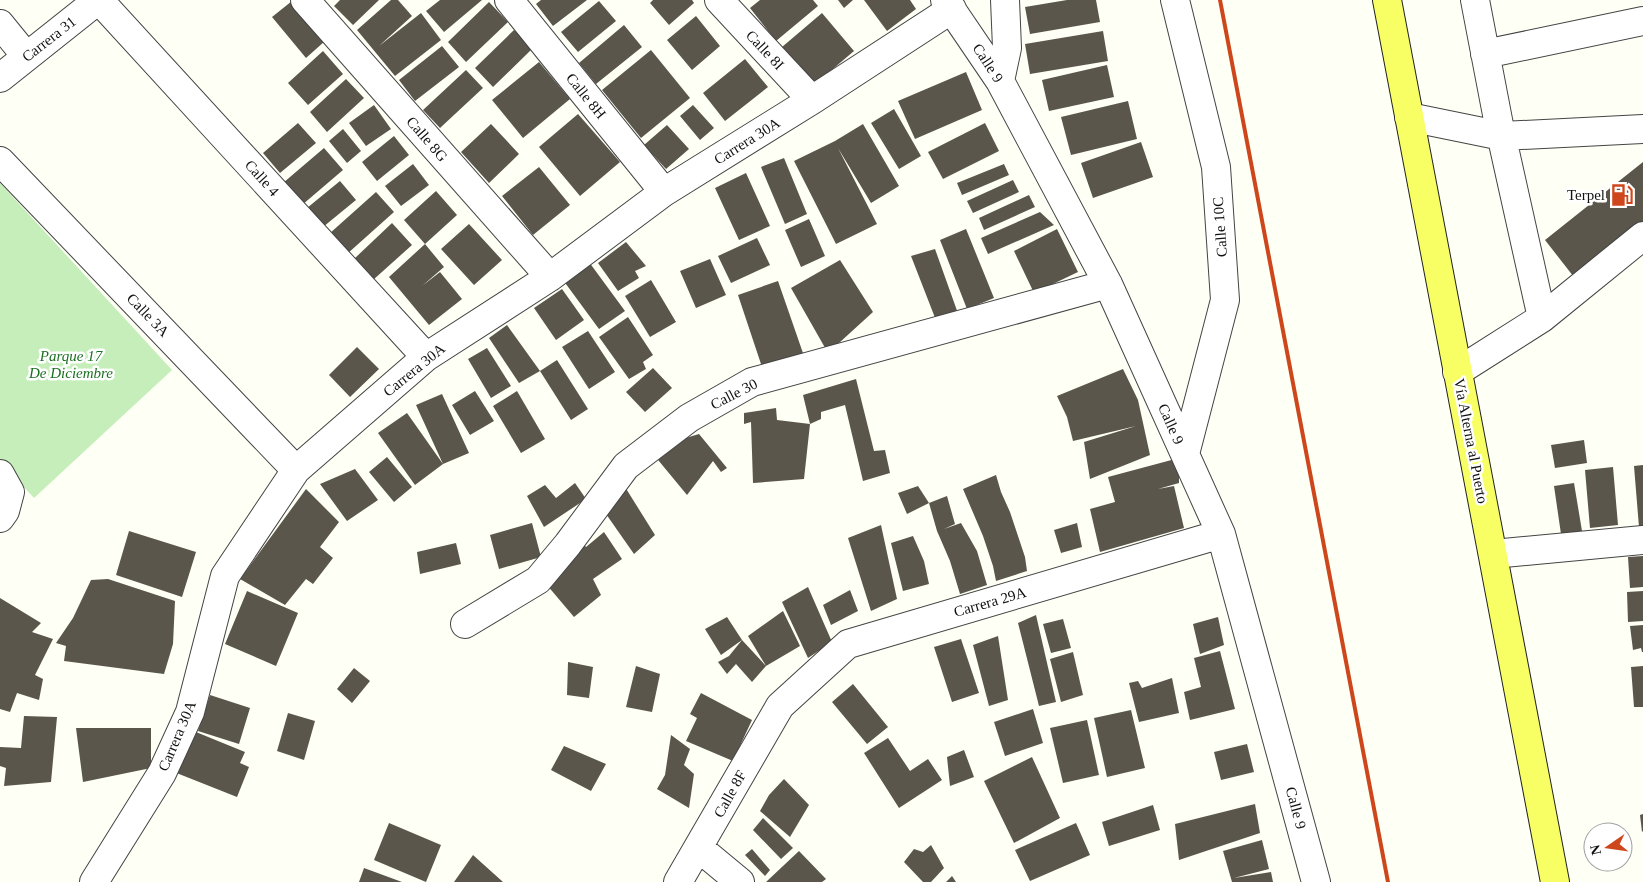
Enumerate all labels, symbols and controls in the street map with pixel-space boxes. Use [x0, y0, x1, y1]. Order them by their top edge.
street label: Carrera 31 [19, 13, 79, 65]
street label: Calle 8I [743, 27, 787, 73]
street label: Calle 9 [970, 41, 1006, 85]
street label: Calle 8H [563, 70, 609, 122]
street label: Calle 8G [403, 113, 451, 165]
street label: Carrera 30A [711, 114, 783, 168]
street label: Calle 4 [242, 157, 283, 200]
fuel station icon: Terpel [1609, 182, 1635, 208]
place label: Terpel [1567, 187, 1605, 203]
street label: Calle 10C [1210, 196, 1230, 258]
street label: Calle 3A [124, 290, 173, 340]
street label: Carrera 30A [380, 340, 448, 400]
park label: Parque 17 De Diciembre [28, 348, 113, 381]
street label: Calle 30 [708, 375, 760, 413]
street label: Vía Alterna al Puerto [1451, 377, 1491, 505]
street label: Calle 9 [1155, 401, 1187, 447]
street label: Carrera 29A [952, 584, 1028, 620]
street label: Carrera 30A [155, 698, 199, 773]
street label: Calle 8F [711, 768, 749, 820]
street label: Calle 9 [1283, 785, 1309, 831]
north arrow [1583, 822, 1633, 872]
text: N [1587, 843, 1604, 856]

